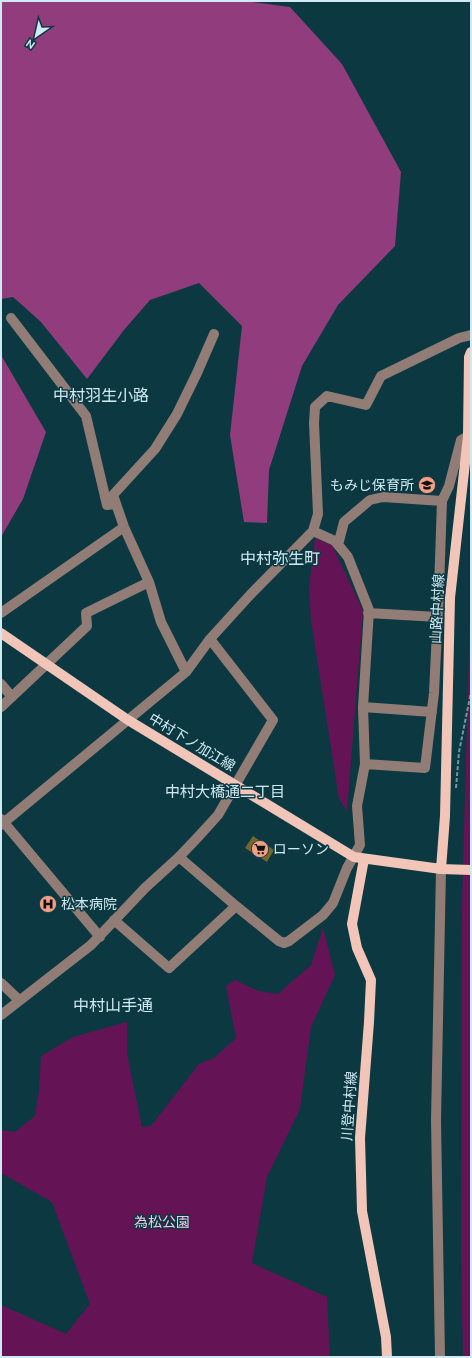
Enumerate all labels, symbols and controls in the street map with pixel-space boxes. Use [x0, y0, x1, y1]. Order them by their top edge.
north arrow [16, 16, 56, 56]
text: N [24, 37, 37, 52]
district label: 中村羽生小路 [53, 386, 149, 404]
school or university icon: もみじ保育所 [417, 475, 437, 495]
place label: もみじ保育所 [330, 477, 414, 493]
district label: 中村弥生町 [240, 549, 320, 567]
street label: 山路中村線 [427, 574, 447, 644]
street label: 中村下ノ加江線 [146, 710, 238, 774]
district label: 中村大橋通二丁目 [165, 783, 285, 800]
supermarket icon: ローソン [250, 839, 270, 859]
place label: ローソン [273, 841, 329, 857]
hospital icon: 松本病院 [38, 894, 58, 914]
place label: 松本病院 [61, 896, 117, 912]
district label: 中村山手通 [73, 996, 153, 1014]
street label: 川登中村線 [339, 1071, 359, 1141]
park label: 為松公園 [134, 1214, 190, 1230]

